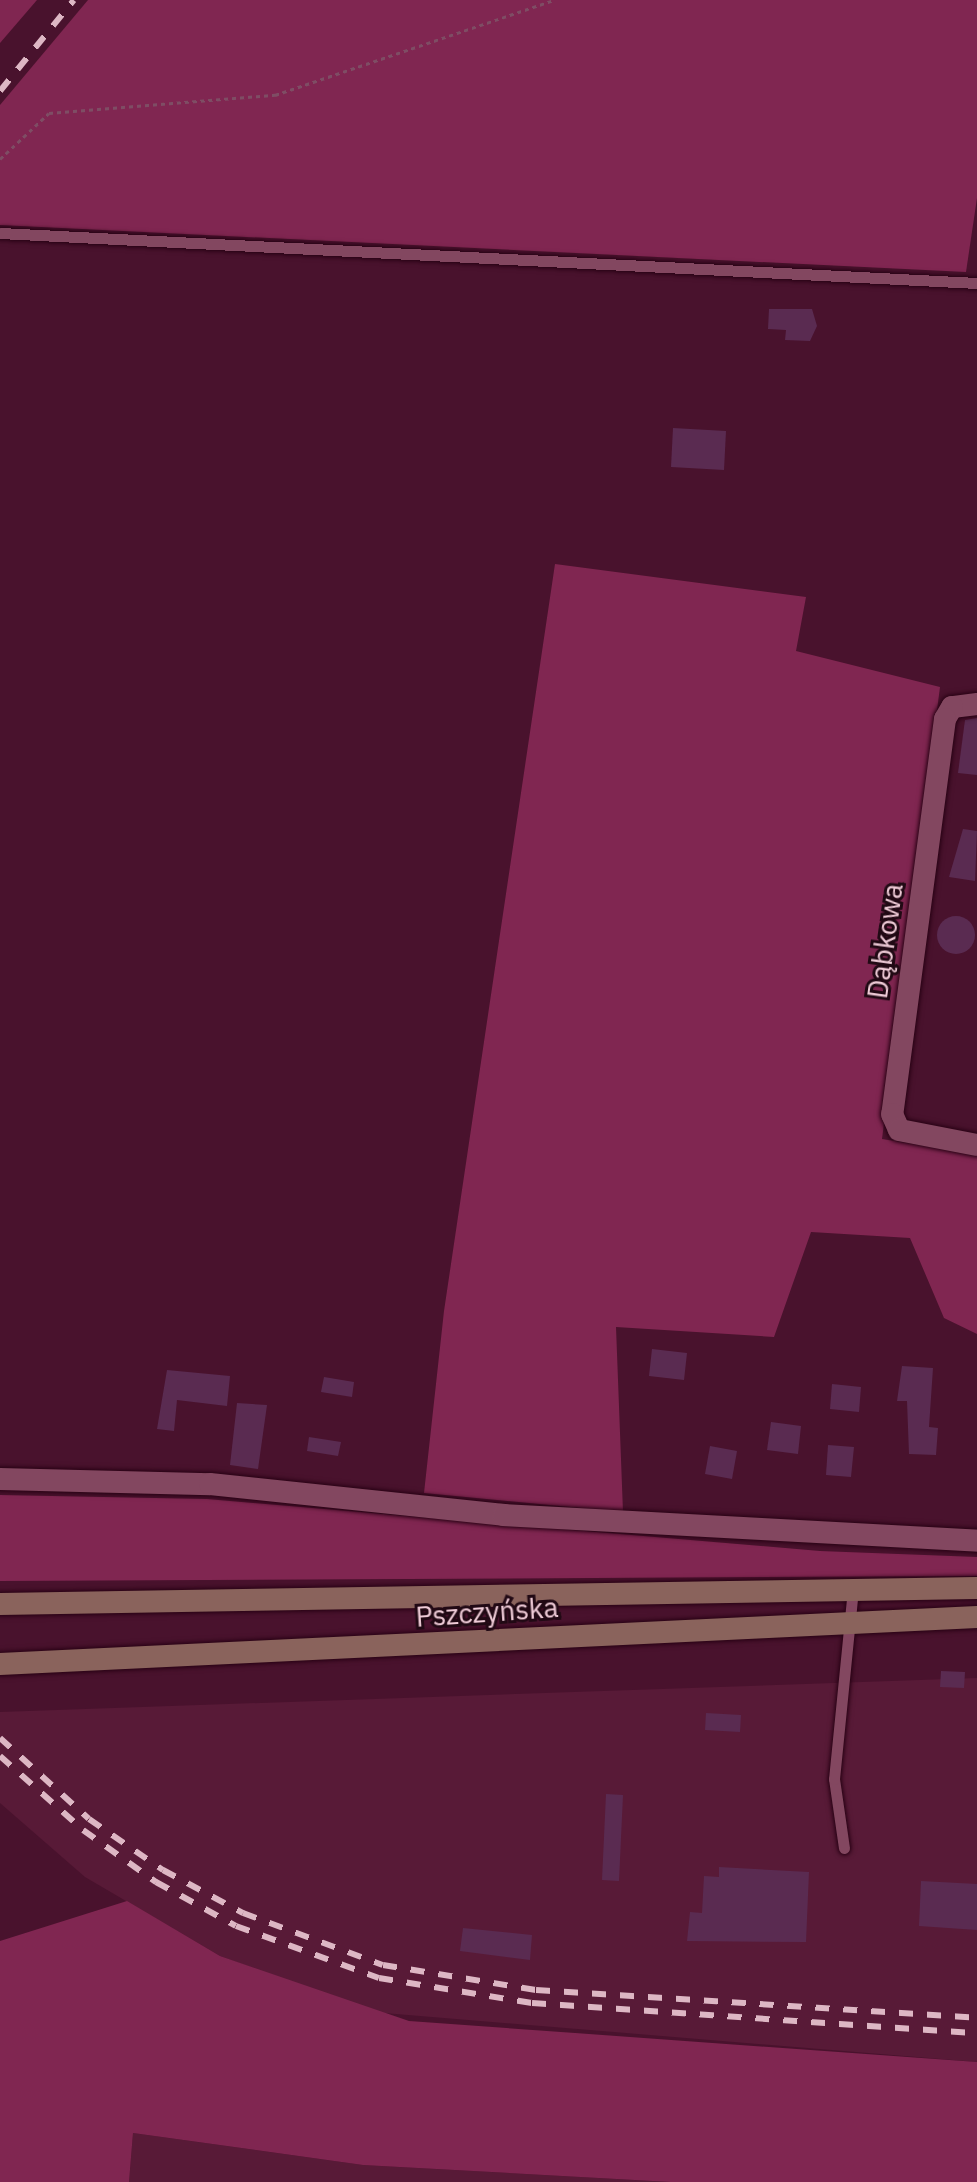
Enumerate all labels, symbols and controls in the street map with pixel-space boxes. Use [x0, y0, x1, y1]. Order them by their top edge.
street label: Dąbkowa [860, 881, 910, 1001]
street label: Pszczyńska [415, 1590, 559, 1634]

